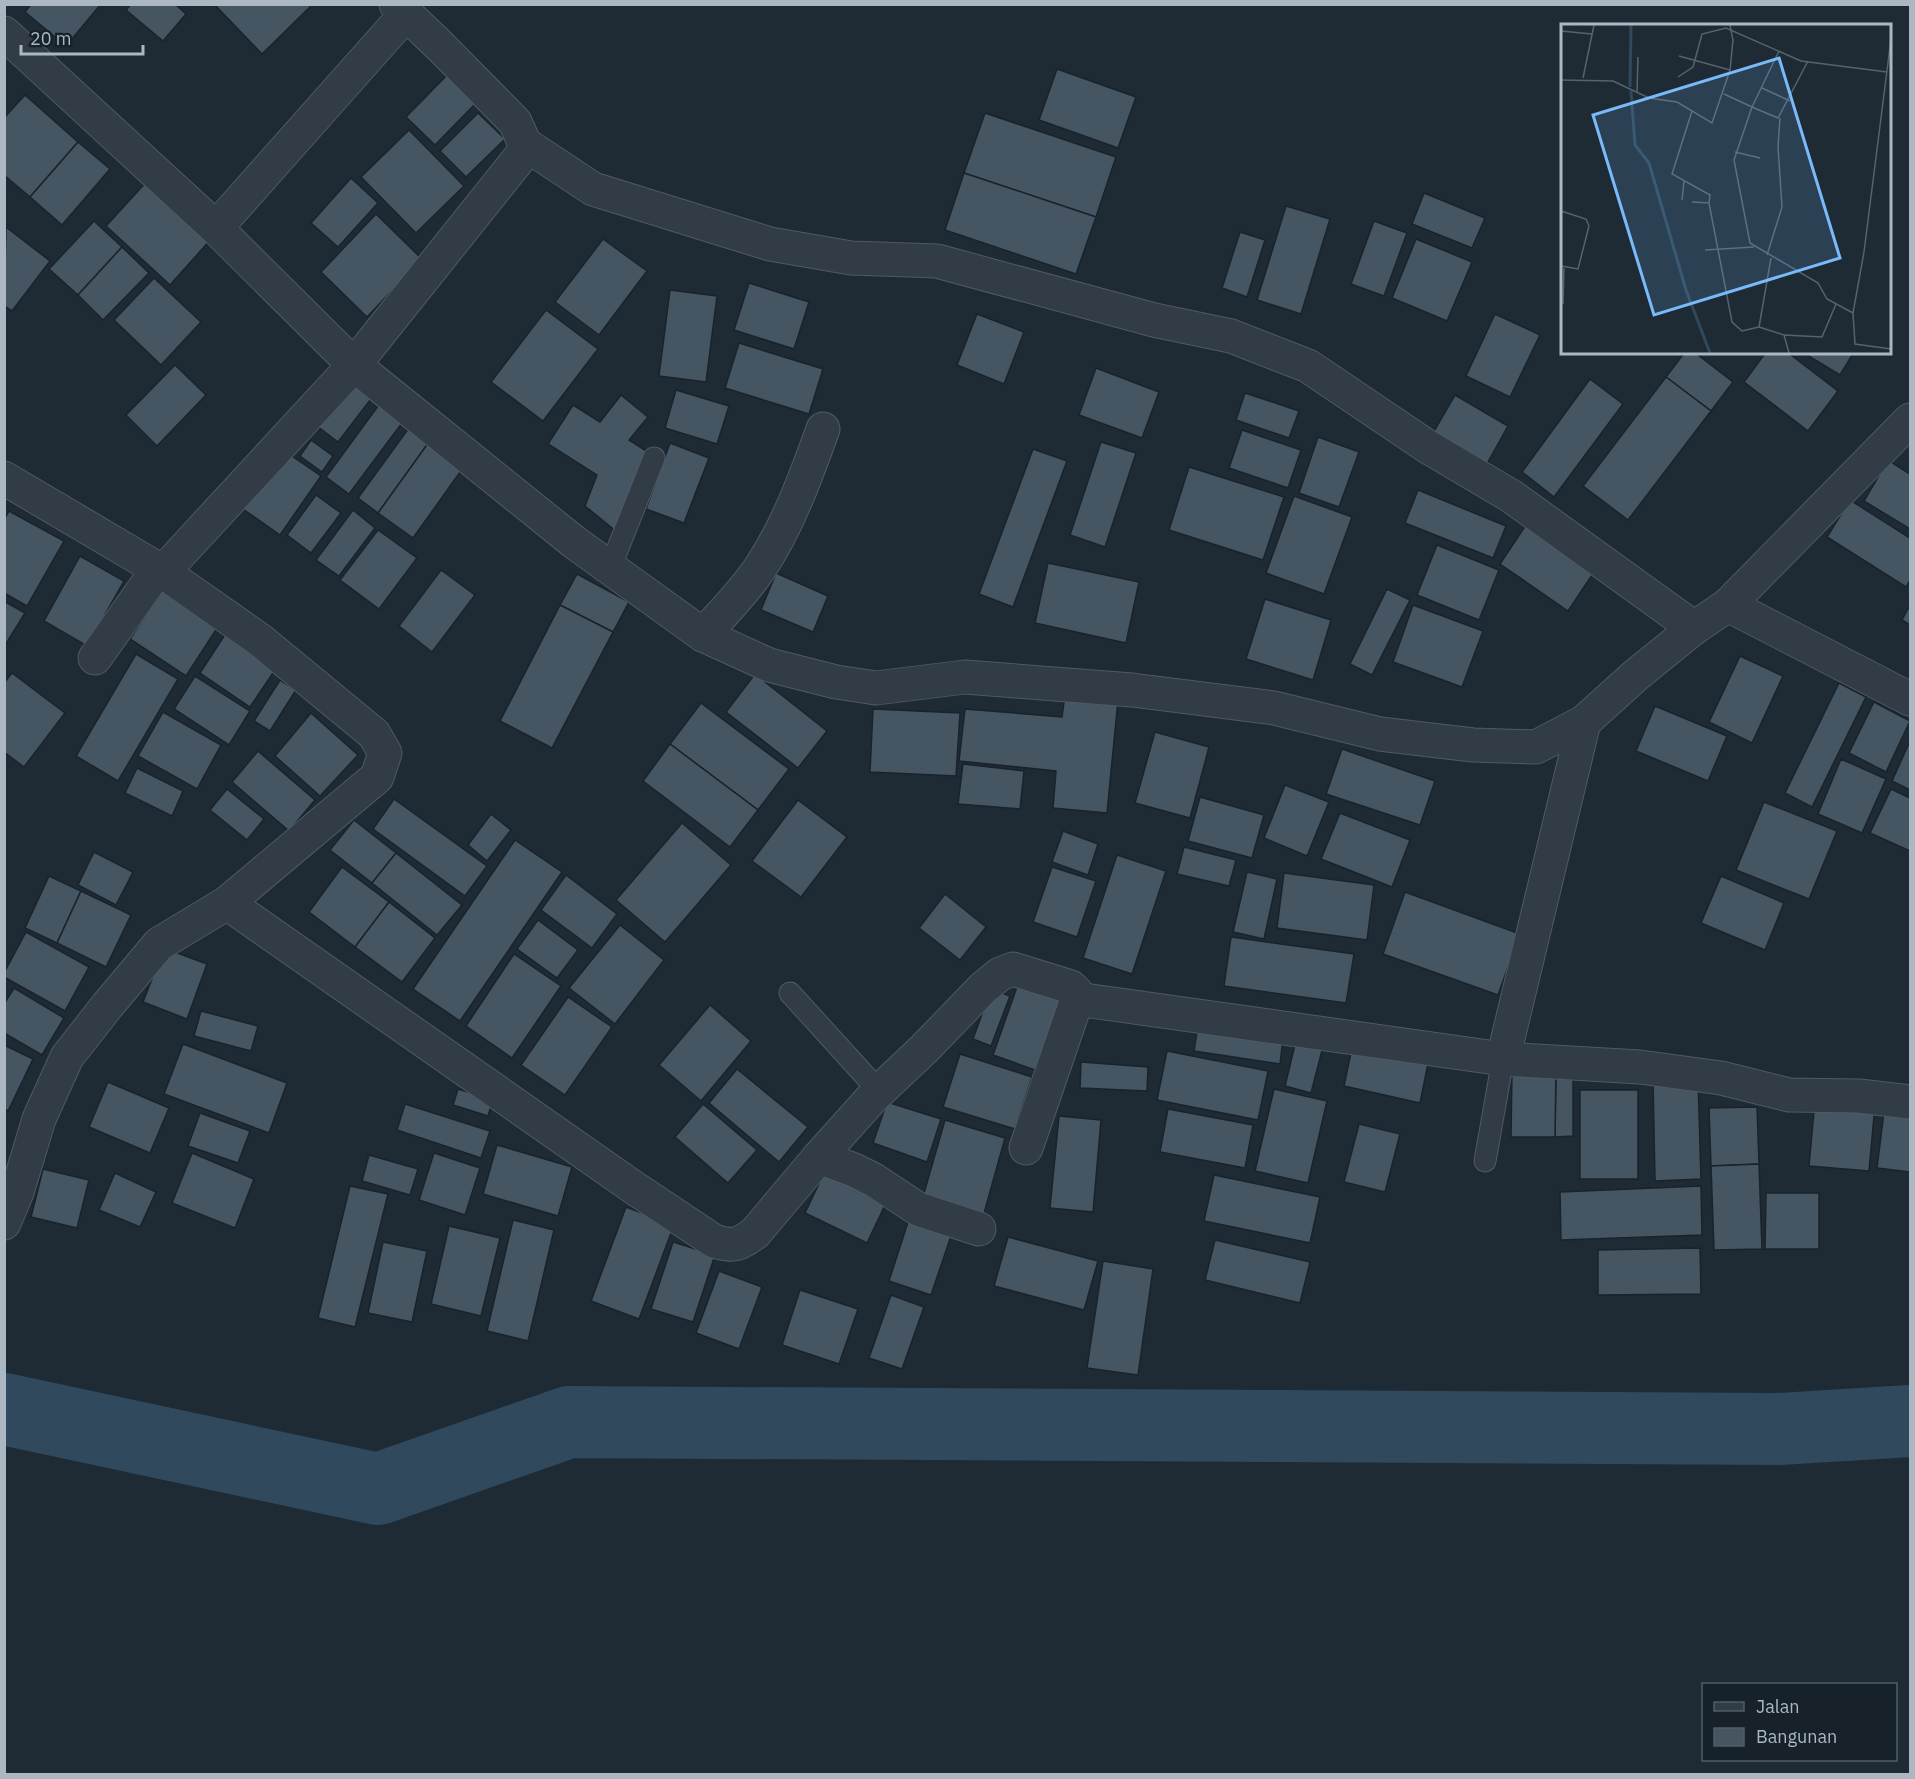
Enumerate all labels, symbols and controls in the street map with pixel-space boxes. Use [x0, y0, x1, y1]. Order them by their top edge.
scale bar [21, 18, 142, 56]
inset map [1561, 24, 1891, 354]
text: 20 m [30, 27, 72, 50]
legend [1702, 1683, 1897, 1761]
text: Jalan [1756, 1695, 1800, 1718]
text: Bangunan [1756, 1725, 1837, 1748]

